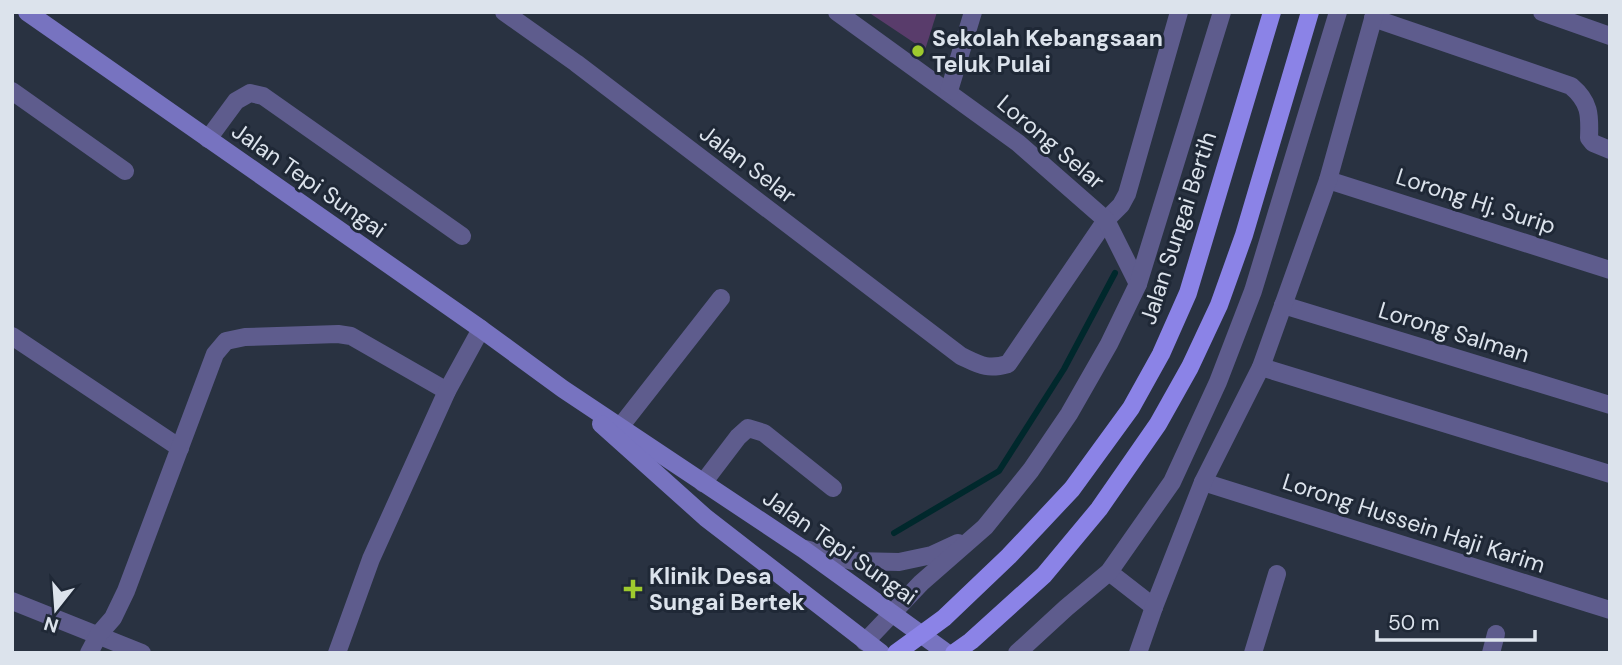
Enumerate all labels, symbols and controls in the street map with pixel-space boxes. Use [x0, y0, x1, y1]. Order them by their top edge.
place label: Sekolah Kebangsaan Teluk Pulai [932, 23, 1163, 79]
marker: Sekolah Kebangsaan Teluk Pulai [910, 43, 926, 59]
street label: Lorong Selar [991, 88, 1111, 196]
street label: Jalan Tepi Sungai [226, 116, 392, 244]
street label: Jalan Selar [694, 118, 802, 210]
street label: Jalan Sungai Bertih [1133, 128, 1223, 328]
street label: Lorong Hj. Surip [1392, 161, 1560, 241]
street label: Lorong Salman [1375, 295, 1533, 369]
street label: Lorong Hussein Haji Karim [1279, 466, 1549, 580]
street label: Jalan Tepi Sungai [757, 483, 923, 611]
place label: Klinik Desa Sungai Bertek [649, 561, 805, 617]
north arrow [21, 574, 91, 644]
marker: Klinik Desa Sungai Bertek [623, 579, 643, 599]
scale bar [1377, 598, 1534, 642]
text: 50 m [1388, 609, 1439, 637]
text: N [41, 611, 61, 639]

